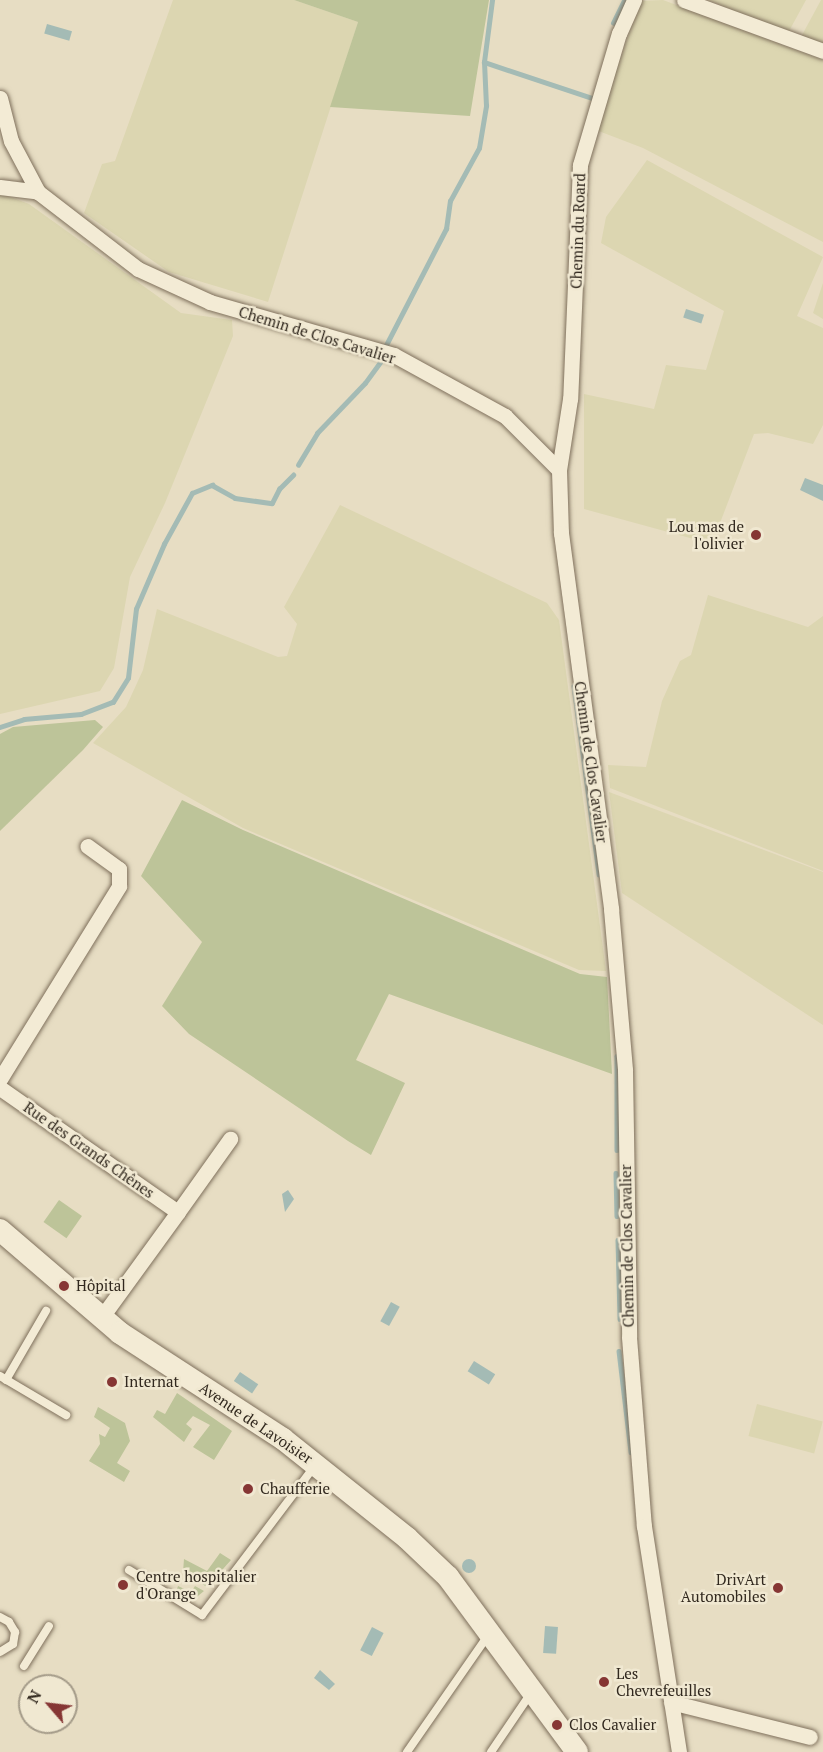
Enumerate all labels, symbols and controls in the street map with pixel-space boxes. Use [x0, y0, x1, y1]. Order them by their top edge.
street label: Chemin du Roard [567, 173, 589, 289]
street label: Chemin de Clos Cavalier [236, 303, 398, 367]
place label: Lou mas de l'olivier [669, 517, 744, 552]
marker: Lou mas de l'olivier [749, 528, 763, 542]
street label: Chemin de Clos Cavalier [571, 680, 611, 844]
street label: Rue des Grands Chênes [20, 1098, 158, 1202]
street label: Chemin de Clos Cavalier [617, 1164, 637, 1328]
place label: Hôpital [76, 1277, 126, 1295]
marker: Hôpital [57, 1279, 71, 1293]
place label: Internat [124, 1373, 179, 1391]
marker: Internat [105, 1375, 119, 1389]
street label: Avenue de Lavoisier [196, 1378, 316, 1468]
place label: Chaufferie [260, 1480, 330, 1498]
marker: Chaufferie [241, 1482, 255, 1496]
place label: Centre hospitalier d'Orange [136, 1567, 256, 1602]
place label: DrivArt Automobiles [681, 1570, 766, 1605]
marker: Centre hospitalier d'Orange [114, 1576, 132, 1594]
marker: DrivArt Automobiles [771, 1581, 785, 1595]
place label: Les Chevrefeuilles [616, 1664, 711, 1699]
north arrow [18, 1674, 78, 1734]
marker: Les Chevrefeuilles [597, 1675, 611, 1689]
text: N [21, 1686, 46, 1707]
place label: Clos Cavalier [569, 1716, 656, 1734]
marker: Clos Cavalier [550, 1718, 564, 1732]

